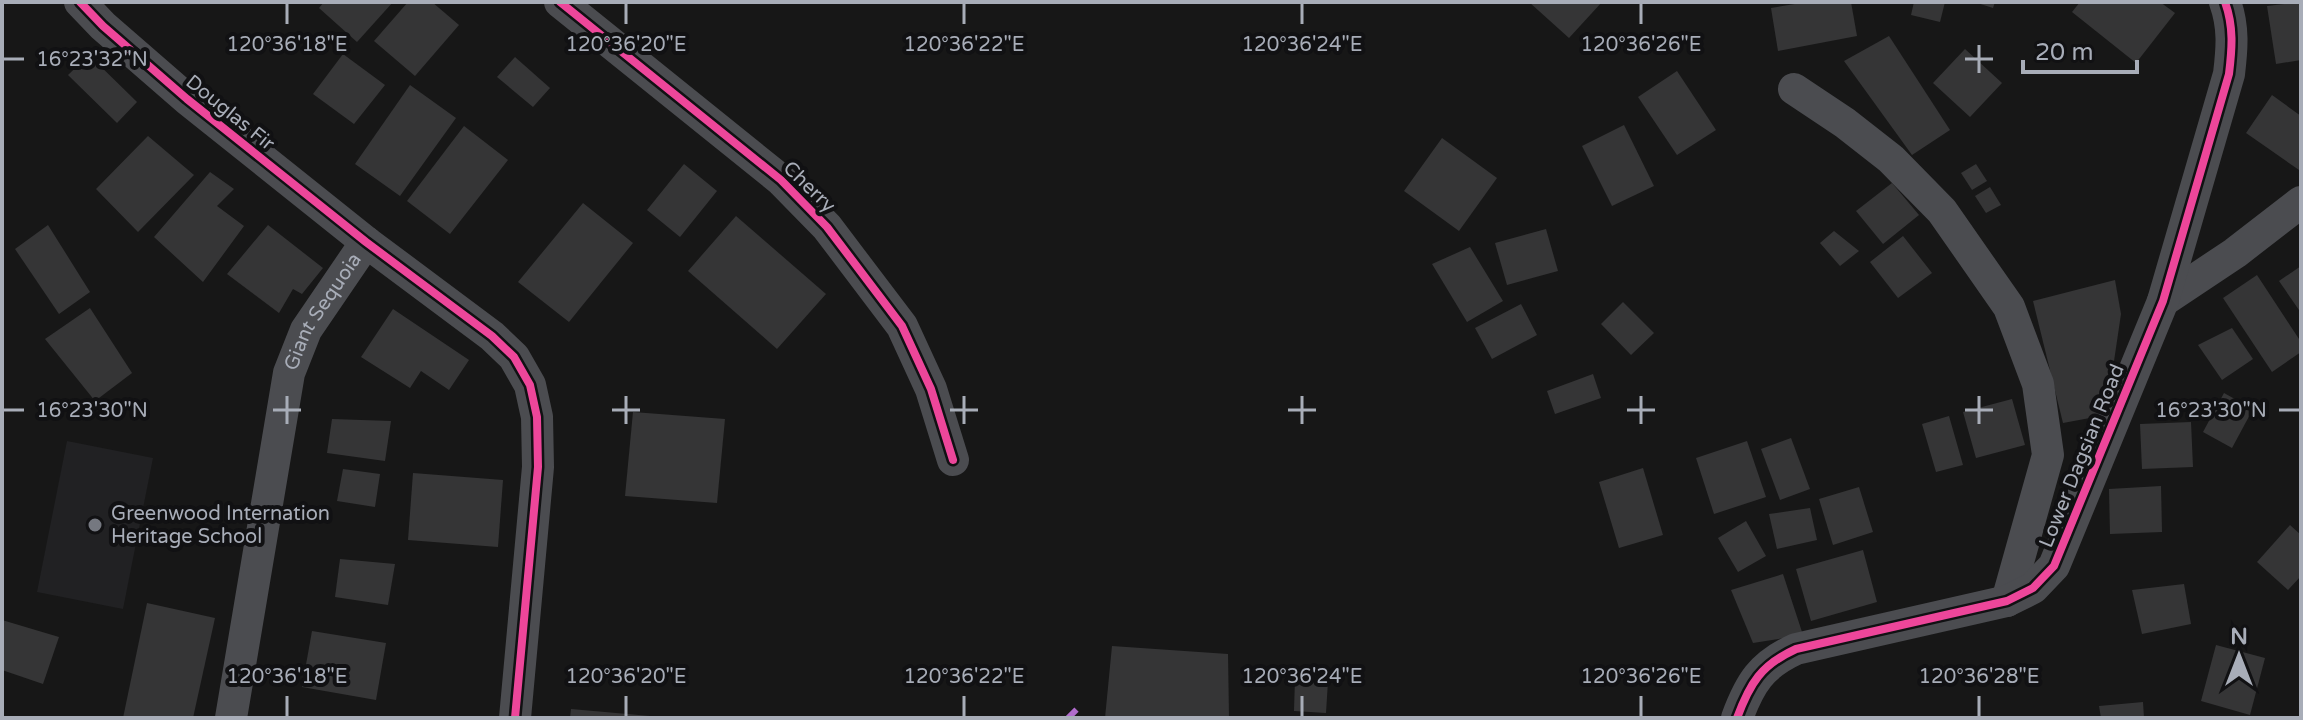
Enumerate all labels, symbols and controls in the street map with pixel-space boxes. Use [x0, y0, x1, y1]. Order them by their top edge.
scale bar [2023, 24, 2137, 74]
text: 120°36'18"E [227, 33, 347, 57]
text: 120°36'20"E [566, 33, 686, 57]
text: 120°36'22"E [904, 33, 1024, 57]
text: 120°36'24"E [1242, 33, 1362, 57]
text: 120°36'26"E [1581, 33, 1701, 57]
text: 20 m [2035, 38, 2093, 67]
text: 16°23'32"N [36, 48, 148, 72]
street label: Douglas Fir [181, 70, 279, 156]
street label: Cherry [778, 156, 840, 218]
street label: Giant Sequoia [279, 249, 367, 374]
street label: Lower Dagsian Road [2034, 361, 2130, 551]
text: 16°23'30"N [36, 399, 148, 423]
text: 16°23'30"N [2155, 399, 2267, 423]
place label: Greenwood Internation Heritage School [111, 502, 330, 549]
marker: Greenwood Internation Heritage School [86, 516, 104, 534]
north arrow [2199, 616, 2279, 696]
text: N [2230, 624, 2248, 650]
text: 120°36'18"E [227, 665, 347, 689]
text: 120°36'20"E [566, 665, 686, 689]
text: 120°36'22"E [904, 665, 1024, 689]
text: 120°36'24"E [1242, 665, 1362, 689]
text: 120°36'26"E [1581, 665, 1701, 689]
text: 120°36'28"E [1919, 665, 2039, 689]

